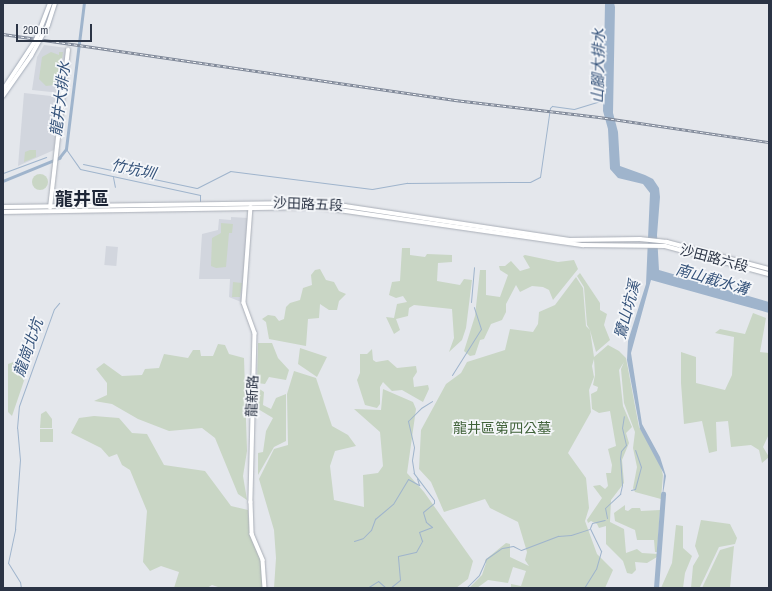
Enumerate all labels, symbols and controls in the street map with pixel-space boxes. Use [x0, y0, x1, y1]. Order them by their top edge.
scale bar [18, 16, 94, 42]
text: 200 m [23, 23, 48, 38]
water label: 山腳大排水 [589, 28, 609, 104]
water label: 龍井大排水 [47, 61, 75, 137]
water label: 竹坑圳 [109, 157, 157, 183]
district label: 龍井區 [55, 189, 109, 211]
street label: 沙田路五段 [273, 195, 343, 215]
street label: 沙田路六段 [678, 242, 750, 276]
water label: 南山截水溝 [673, 261, 751, 299]
water label: 鷺山坑溪 [612, 279, 644, 341]
water label: 龍崗北坑 [11, 317, 47, 379]
street label: 龍新路 [244, 375, 262, 417]
park label: 龍井區第四公墓 [453, 421, 551, 437]

